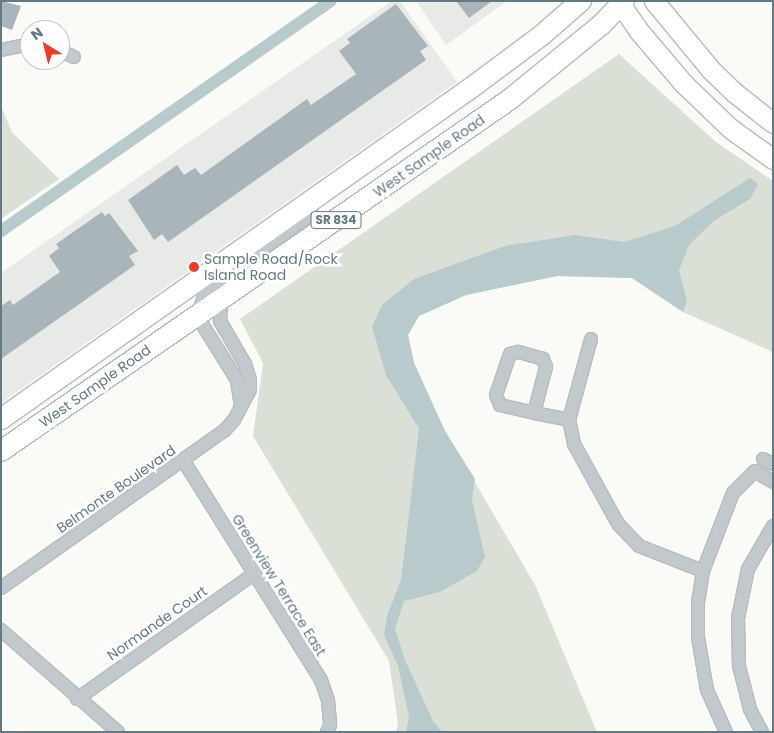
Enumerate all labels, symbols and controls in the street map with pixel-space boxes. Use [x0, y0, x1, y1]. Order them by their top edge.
north arrow [20, 20, 70, 70]
text: N [27, 22, 47, 45]
street label: West Sample Road [370, 111, 488, 201]
road number: SR 834 [310, 210, 362, 230]
place label: Sample Road/Rock Island Road [204, 251, 338, 284]
marker: Sample Road/Rock Island Road [188, 261, 200, 273]
street label: West Sample Road [36, 341, 154, 431]
street label: Belmonte Boulevard [53, 442, 179, 536]
street label: Greenview Terrace East [228, 511, 330, 659]
street label: Normande Court [104, 582, 210, 664]

